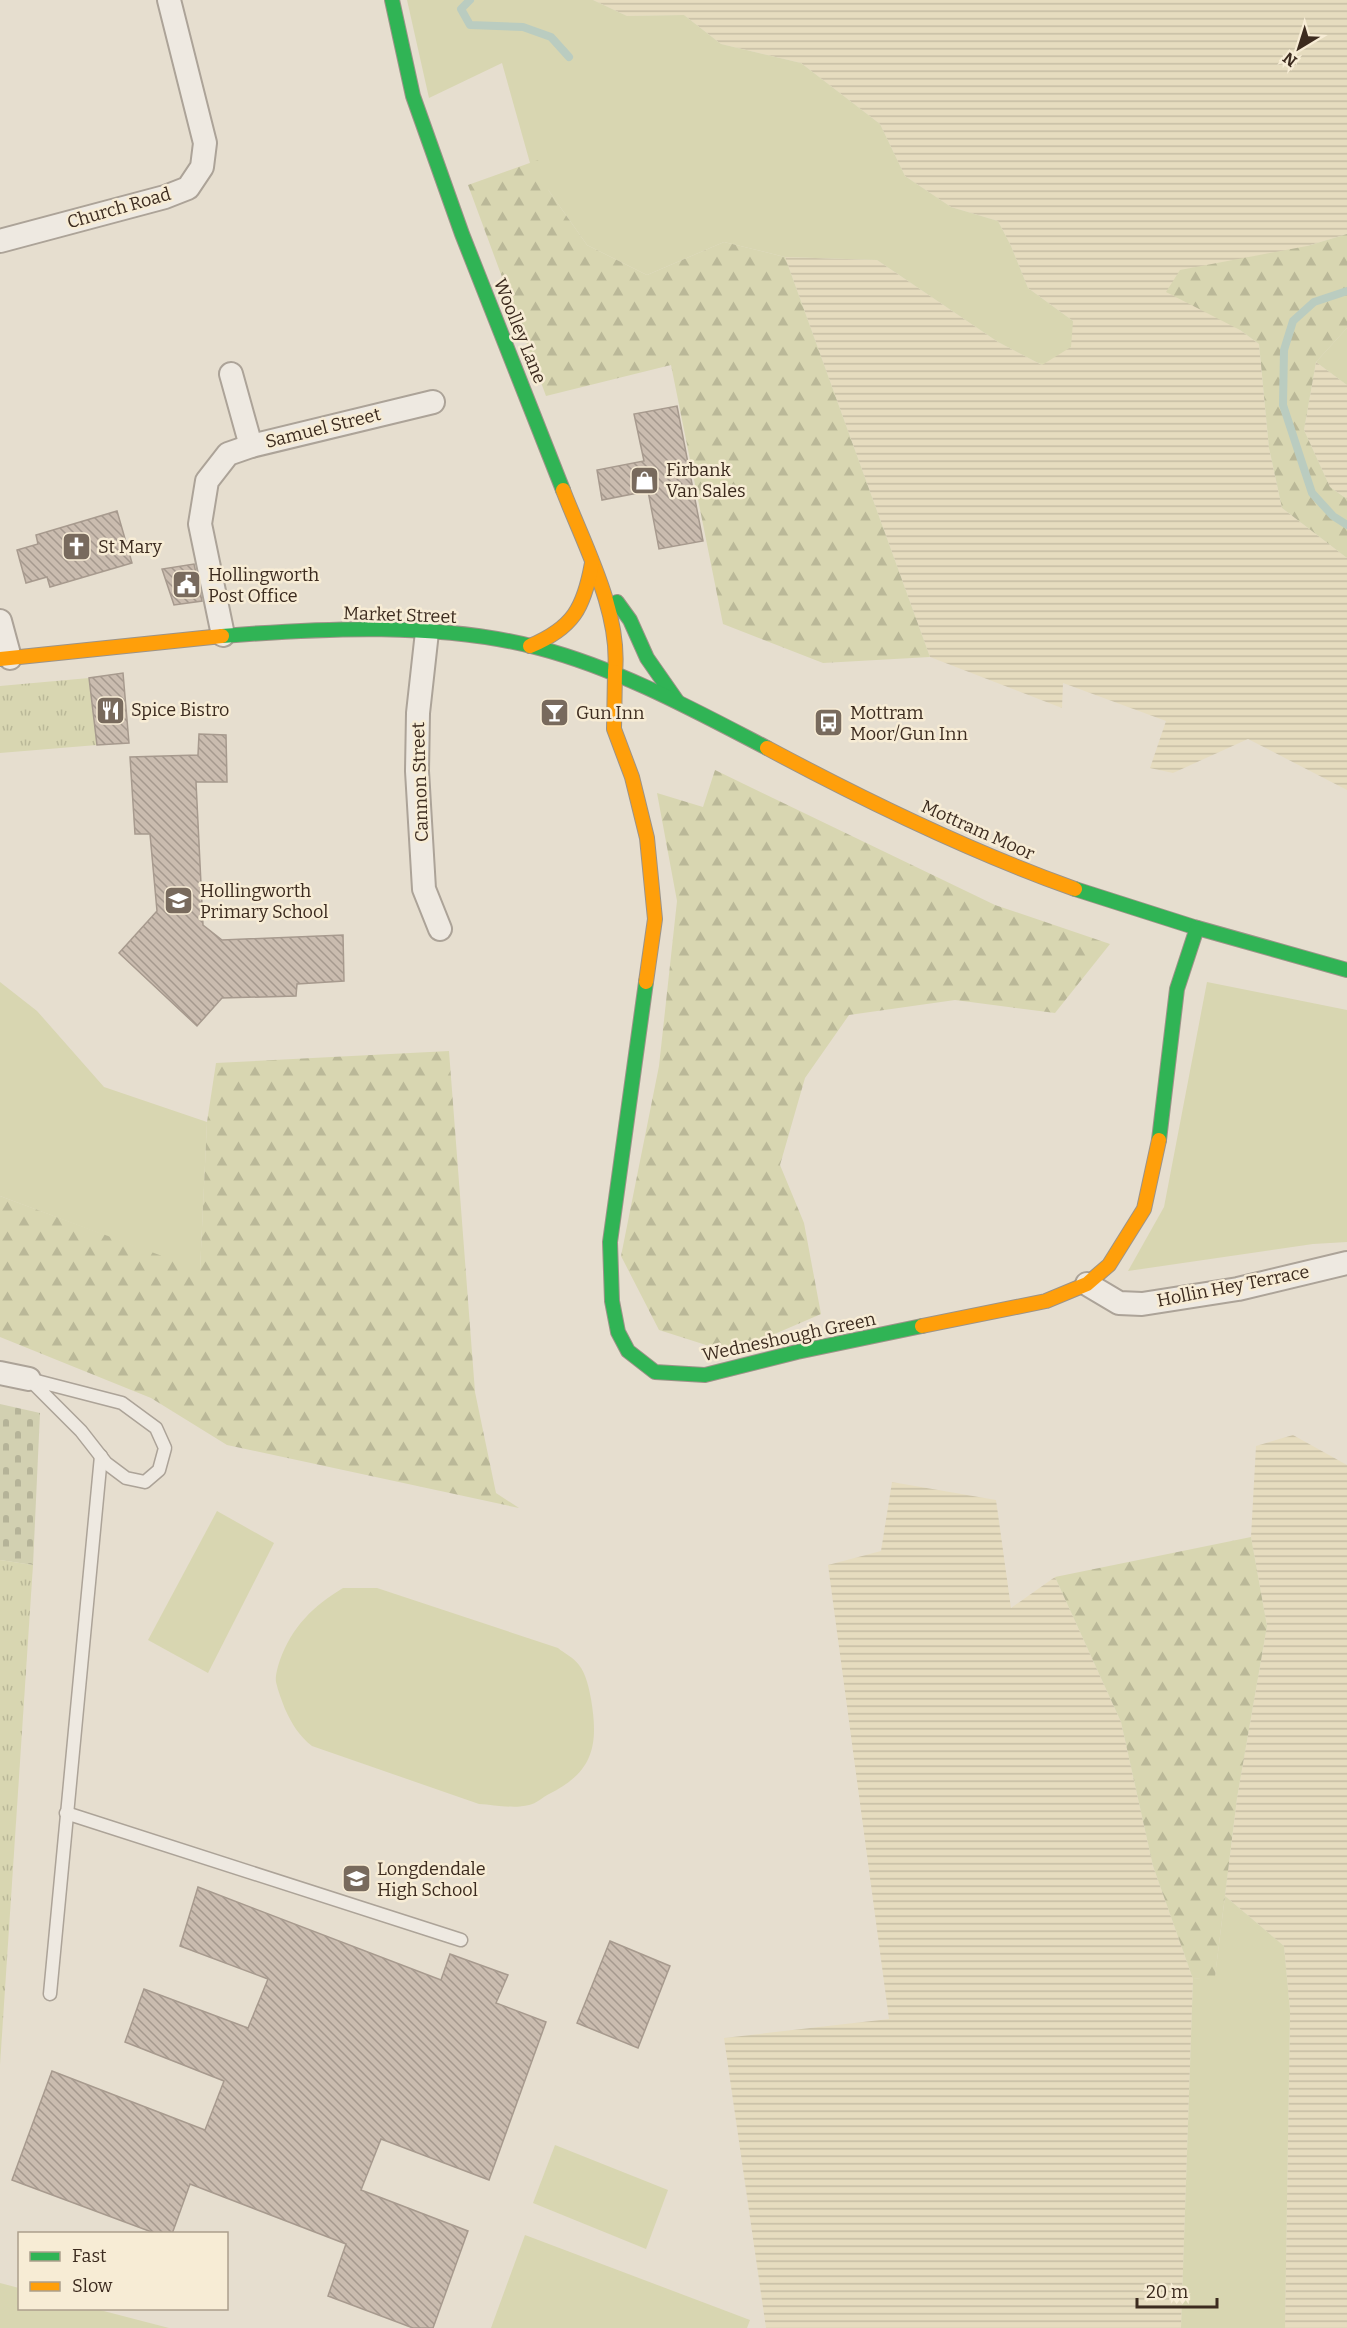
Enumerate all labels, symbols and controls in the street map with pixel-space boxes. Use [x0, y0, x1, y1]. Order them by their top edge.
north arrow [1269, 18, 1329, 78]
text: N [1279, 48, 1301, 71]
street label: Church Road [65, 183, 174, 233]
street label: Woolley Lane [489, 275, 551, 387]
street label: Samuel Street [263, 403, 383, 453]
place label: Firbank Van Sales [666, 459, 746, 502]
shop icon: Firbank Van Sales [629, 464, 661, 496]
church icon: St Mary [61, 531, 93, 563]
place label: St Mary [98, 536, 162, 558]
place label: Hollingworth Post Office [208, 564, 319, 607]
public building icon: Hollingworth Post Office [171, 569, 203, 601]
street label: Market Street [343, 602, 458, 628]
restaurant icon: Spice Bistro [94, 694, 126, 726]
bar icon: Gun Inn [539, 697, 571, 729]
place label: Spice Bistro [131, 699, 229, 721]
place label: Gun Inn [576, 702, 645, 724]
place label: Mottram Moor/Gun Inn [850, 702, 968, 745]
bus stop icon: Mottram Moor/Gun Inn [813, 707, 845, 739]
street label: Cannon Street [407, 721, 433, 842]
street label: Mottram Moor [918, 795, 1038, 865]
place label: Hollingworth Primary School [200, 880, 329, 923]
school or university icon: Hollingworth Primary School [163, 885, 195, 917]
street label: Hollin Hey Terrace [1155, 1260, 1311, 1312]
street label: Wedneshough Green [700, 1308, 878, 1366]
place label: Longdendale High School [377, 1858, 486, 1901]
school or university icon: Longdendale High School [340, 1863, 372, 1895]
legend [18, 2232, 228, 2310]
text: Fast [72, 2245, 107, 2267]
scale bar [1137, 2271, 1216, 2309]
text: Slow [72, 2275, 113, 2297]
text: 20 m [1146, 2281, 1188, 2303]

